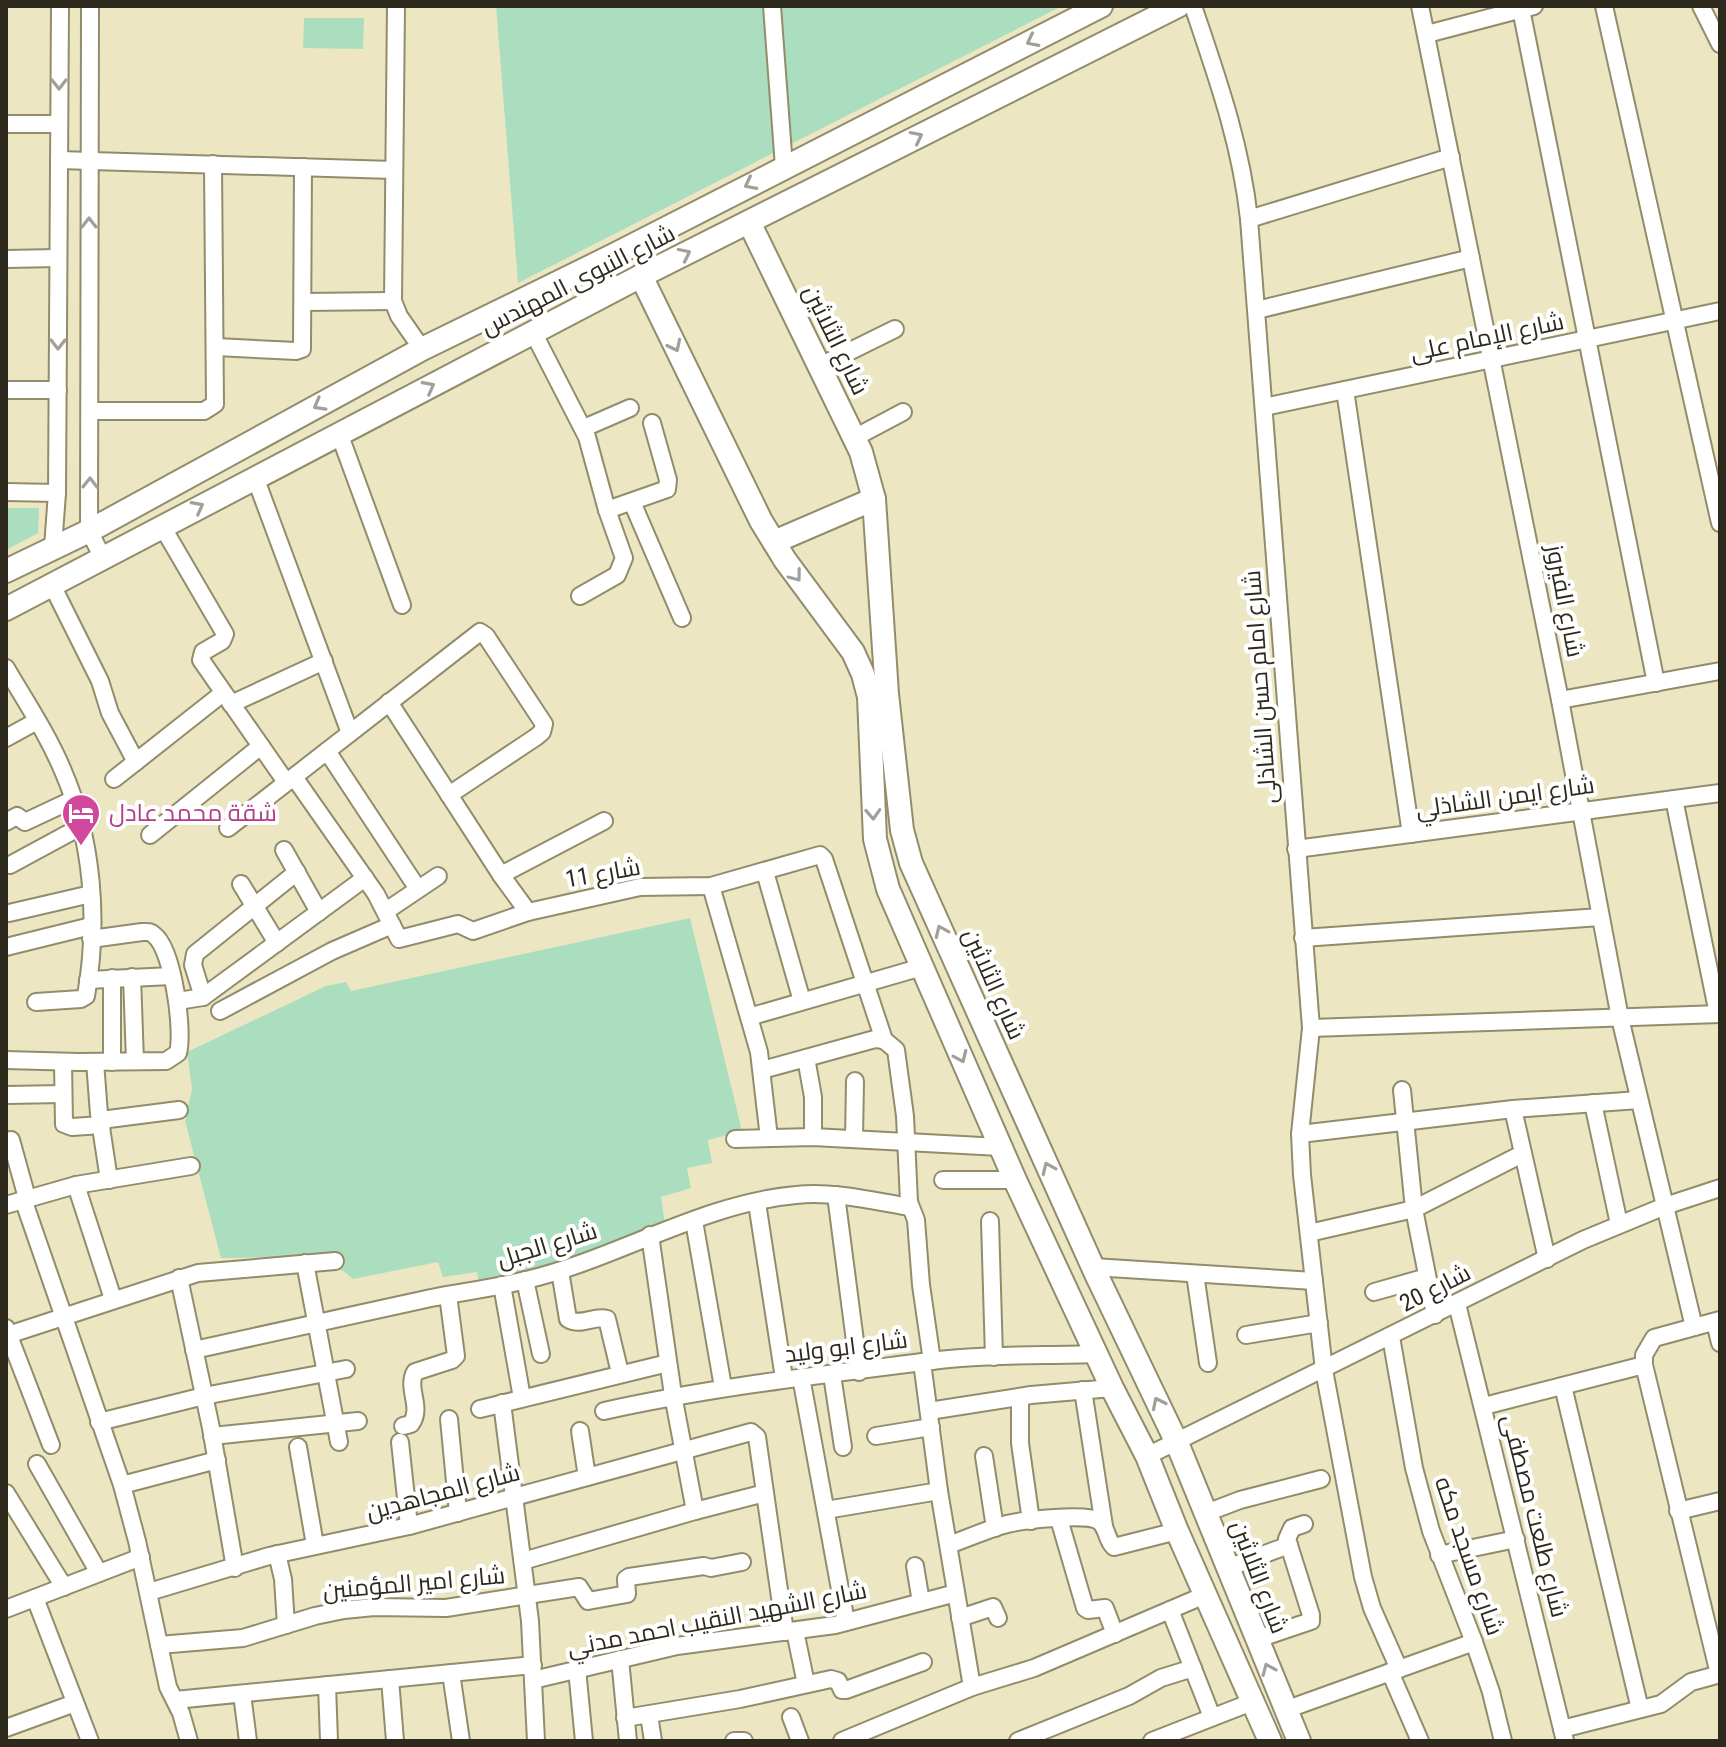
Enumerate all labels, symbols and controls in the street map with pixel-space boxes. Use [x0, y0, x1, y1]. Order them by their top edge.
one-way arrow [1025, 31, 1040, 47]
one-way arrow [50, 78, 68, 91]
one-way arrow [908, 132, 923, 147]
one-way arrow [744, 175, 758, 190]
one-way arrow [80, 216, 98, 229]
street label: شارع النبوى المهندس [476, 219, 681, 343]
one-way arrow [676, 249, 691, 264]
street label: شارع الثلاثين [796, 281, 875, 400]
street label: شارع الإمام على [1408, 307, 1567, 369]
one-way arrow [49, 338, 67, 351]
one-way arrow [665, 338, 681, 353]
one-way arrow [420, 381, 435, 396]
one-way arrow [313, 396, 328, 411]
one-way arrow [81, 476, 98, 489]
one-way arrow [190, 501, 204, 517]
street label: شارع الفيروز [1538, 540, 1590, 660]
one-way arrow [787, 567, 801, 581]
street label: شارع امام حسن الشاذلى [1238, 569, 1284, 805]
street label: شارع ايمن الشاذلي [1414, 771, 1597, 828]
hotel icon: شقة محمد عادل [60, 792, 102, 847]
place label: شقة محمد عادل [109, 799, 277, 827]
one-way arrow [864, 808, 881, 821]
street label: شارع 11 [563, 853, 643, 895]
one-way arrow [935, 924, 951, 939]
street label: شارع الثلاثين [955, 924, 1031, 1045]
one-way arrow [951, 1048, 967, 1063]
one-way arrow [1042, 1161, 1058, 1176]
street label: شارع الجبل [493, 1217, 601, 1275]
street label: شارع 20 [1395, 1258, 1476, 1319]
street label: شارع ابو وليد [783, 1326, 909, 1370]
one-way arrow [1152, 1397, 1168, 1412]
street label: شارع طلعت مصطفى [1494, 1412, 1574, 1621]
street label: شارع المجاهدين [363, 1458, 523, 1528]
street label: شارع مسجد مكه [1427, 1473, 1509, 1640]
street label: شارع الثلاثين [1223, 1517, 1293, 1638]
street label: شارع امير المؤمنين [322, 1561, 507, 1607]
street label: شارع الشهيد النقيب احمد مدني [565, 1576, 870, 1667]
one-way arrow [1261, 1663, 1277, 1677]

